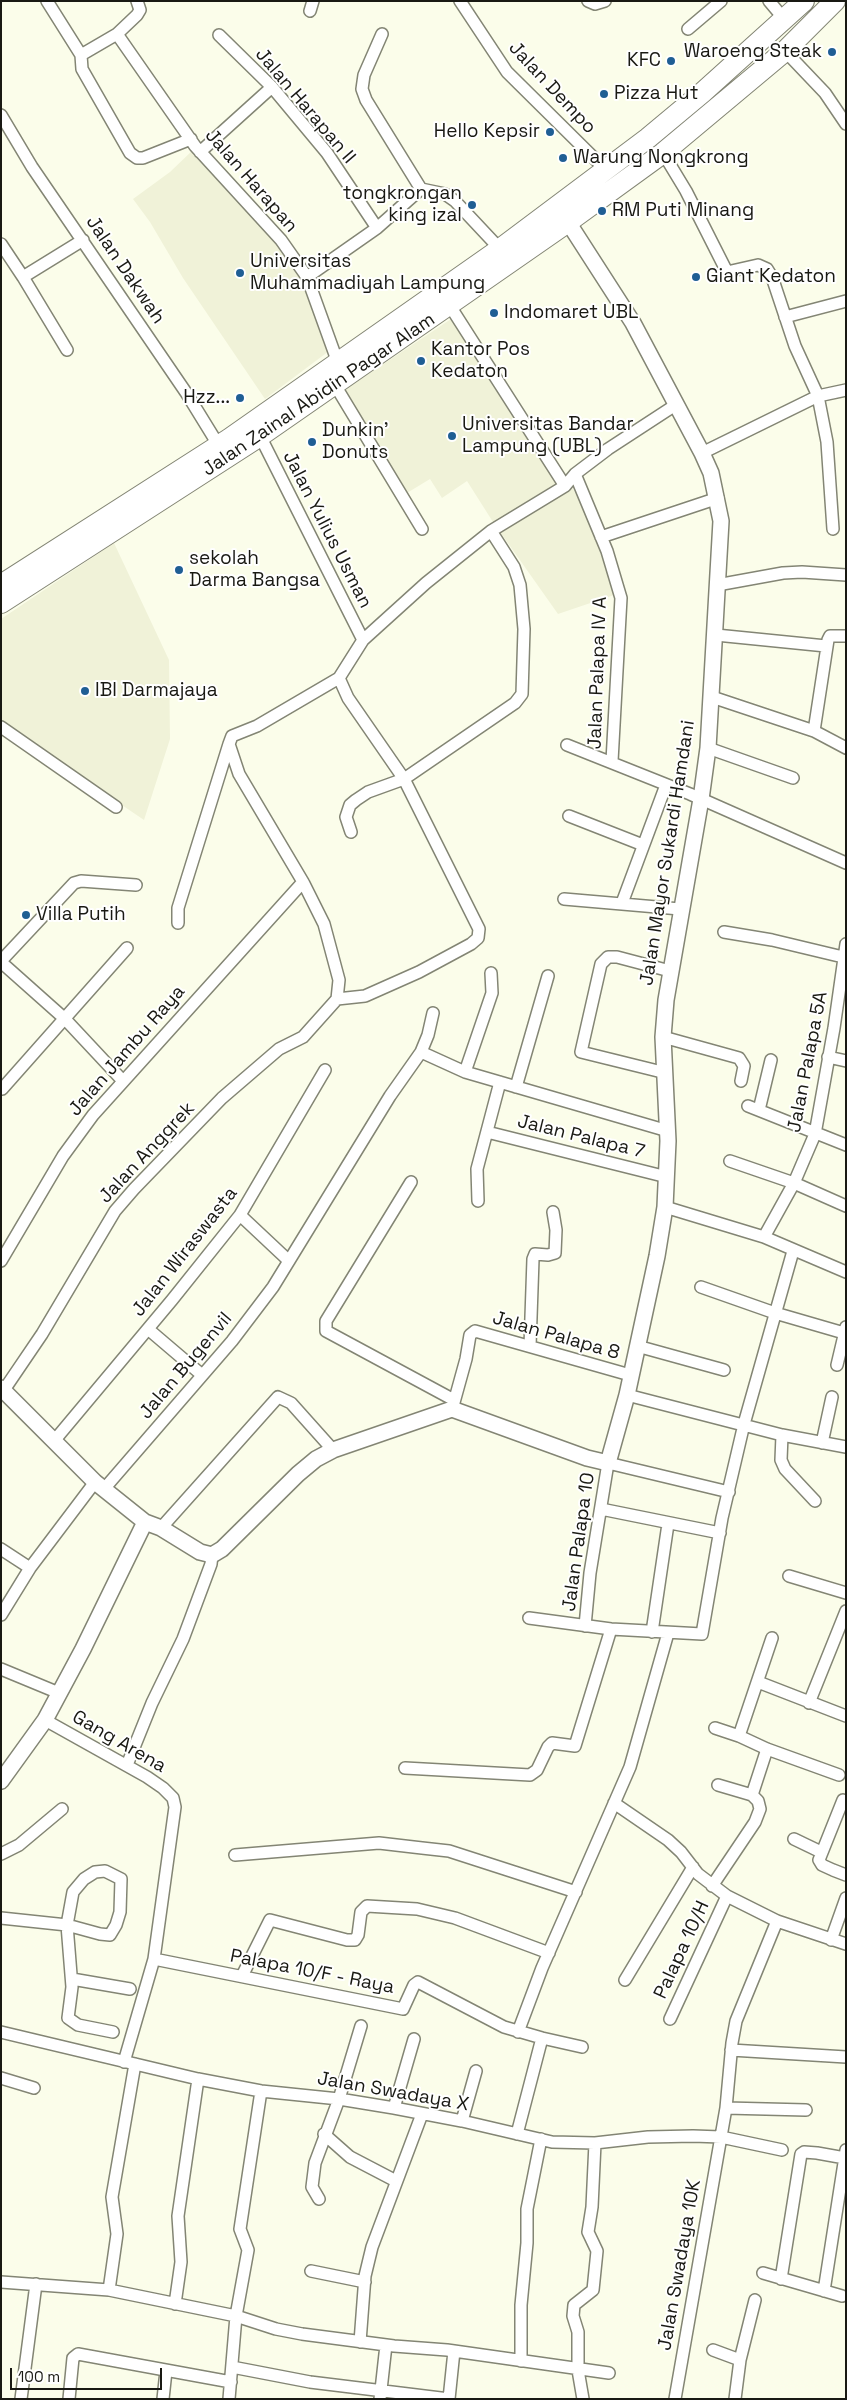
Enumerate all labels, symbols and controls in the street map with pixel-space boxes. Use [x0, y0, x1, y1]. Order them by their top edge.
street label: Jalan Dempo [503, 37, 601, 139]
place label: Waroeng Steak [684, 41, 822, 63]
street label: Jalan Harapan II [250, 44, 360, 168]
marker: Waroeng Steak [826, 46, 838, 58]
place label: KFC [627, 50, 661, 72]
marker: KFC [665, 55, 677, 67]
place label: Pizza Hut [614, 83, 698, 105]
marker: Pizza Hut [598, 88, 610, 100]
place label: Hello Kepsir [434, 121, 540, 143]
street label: Jalan Harapan [200, 125, 302, 237]
marker: Hello Kepsir [544, 126, 556, 138]
place label: Warung Nongkrong [573, 147, 749, 169]
marker: Warung Nongkrong [557, 152, 569, 164]
place label: tongkrongan king izal [343, 183, 462, 227]
marker: tongkrongan king izal [466, 199, 478, 211]
place label: RM Puti Minang [612, 200, 754, 222]
marker: RM Puti Minang [596, 205, 608, 217]
street label: Jalan Dakwah [81, 212, 169, 328]
place label: Universitas Muhammadiyah Lampung [250, 251, 485, 295]
place label: Giant Kedaton [706, 266, 836, 288]
marker: Universitas Muhammadiyah Lampung [234, 267, 246, 279]
marker: Giant Kedaton [690, 271, 702, 283]
place label: Indomaret UBL [504, 302, 638, 324]
marker: Indomaret UBL [488, 307, 500, 319]
street label: Jalan Zainal Abidin Pagar Alam [198, 308, 440, 482]
place label: Kantor Pos Kedaton [431, 339, 530, 383]
marker: Kantor Pos Kedaton [415, 355, 427, 367]
place label: Hzz... [183, 387, 230, 409]
marker: Hzz... [234, 392, 246, 404]
place label: Universitas Bandar Lampung (UBL) [462, 414, 634, 458]
place label: Dunkin' Donuts [322, 420, 389, 464]
marker: Universitas Bandar Lampung (UBL) [446, 430, 458, 442]
marker: Dunkin' Donuts [306, 436, 318, 448]
street label: Jalan Yulius Usman [278, 448, 376, 612]
place label: sekolah Darma Bangsa [189, 548, 320, 592]
marker: sekolah Darma Bangsa [173, 564, 185, 576]
street label: Jalan Palapa IV A [584, 596, 612, 750]
place label: IBI Darmajaya [95, 680, 218, 702]
marker: IBI Darmajaya [79, 685, 91, 697]
street label: Jalan Mayor Sukardi Hamdani [636, 719, 700, 987]
place label: Villa Putih [36, 904, 126, 926]
marker: Villa Putih [20, 909, 32, 921]
street label: Jalan Jambu Raya [64, 981, 190, 1121]
street label: Jalan Palapa 5A [783, 990, 833, 1134]
street label: Jalan Anggrek [94, 1098, 200, 1208]
street label: Jalan Palapa 7 [515, 1110, 647, 1164]
street label: Jalan Wiraswasta [127, 1183, 243, 1321]
street label: Jalan Palapa 8 [490, 1307, 622, 1365]
street label: Jalan Bugenvil [135, 1308, 237, 1424]
street label: Jalan Palapa 10 [558, 1471, 600, 1613]
street label: Gang Arena [68, 1706, 170, 1778]
street label: Palapa 10/H [649, 1897, 715, 2003]
street label: Palapa 10/F - Raya [228, 1945, 396, 1999]
street label: Jalan Swadaya X [315, 2067, 471, 2117]
street label: Jalan Swadaya 10K [654, 2178, 706, 2352]
scale bar [12, 2358, 165, 2390]
text: 100 m [18, 2367, 60, 2386]

